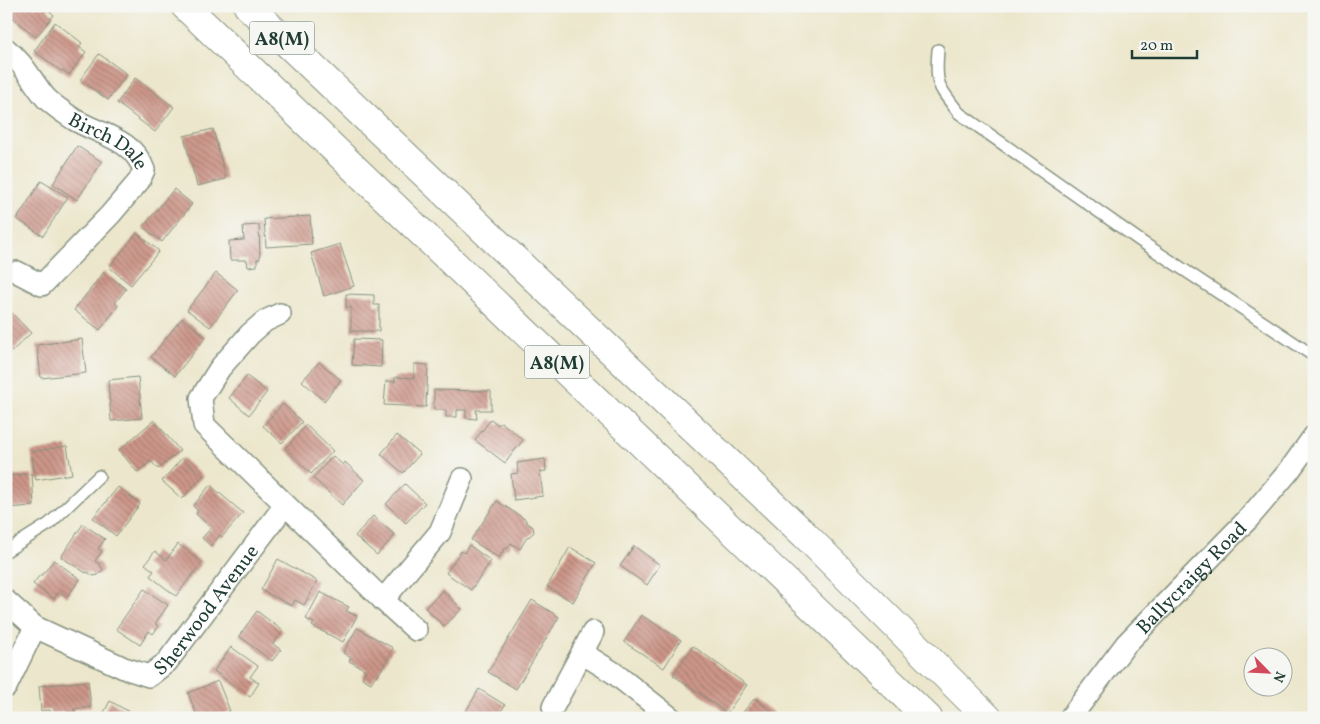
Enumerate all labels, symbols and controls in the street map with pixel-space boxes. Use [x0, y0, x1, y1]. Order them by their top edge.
road number: A8(M) [250, 22, 314, 54]
scale bar [1132, 28, 1198, 60]
text: 20 m [1140, 36, 1173, 57]
street label: Birch Dale [62, 107, 154, 175]
road number: A8(M) [524, 346, 590, 378]
street label: Ballycraigy Road [1131, 516, 1254, 641]
street label: Sherwood Avenue [149, 540, 266, 683]
north arrow [1242, 646, 1292, 696]
text: N [1268, 668, 1289, 685]

